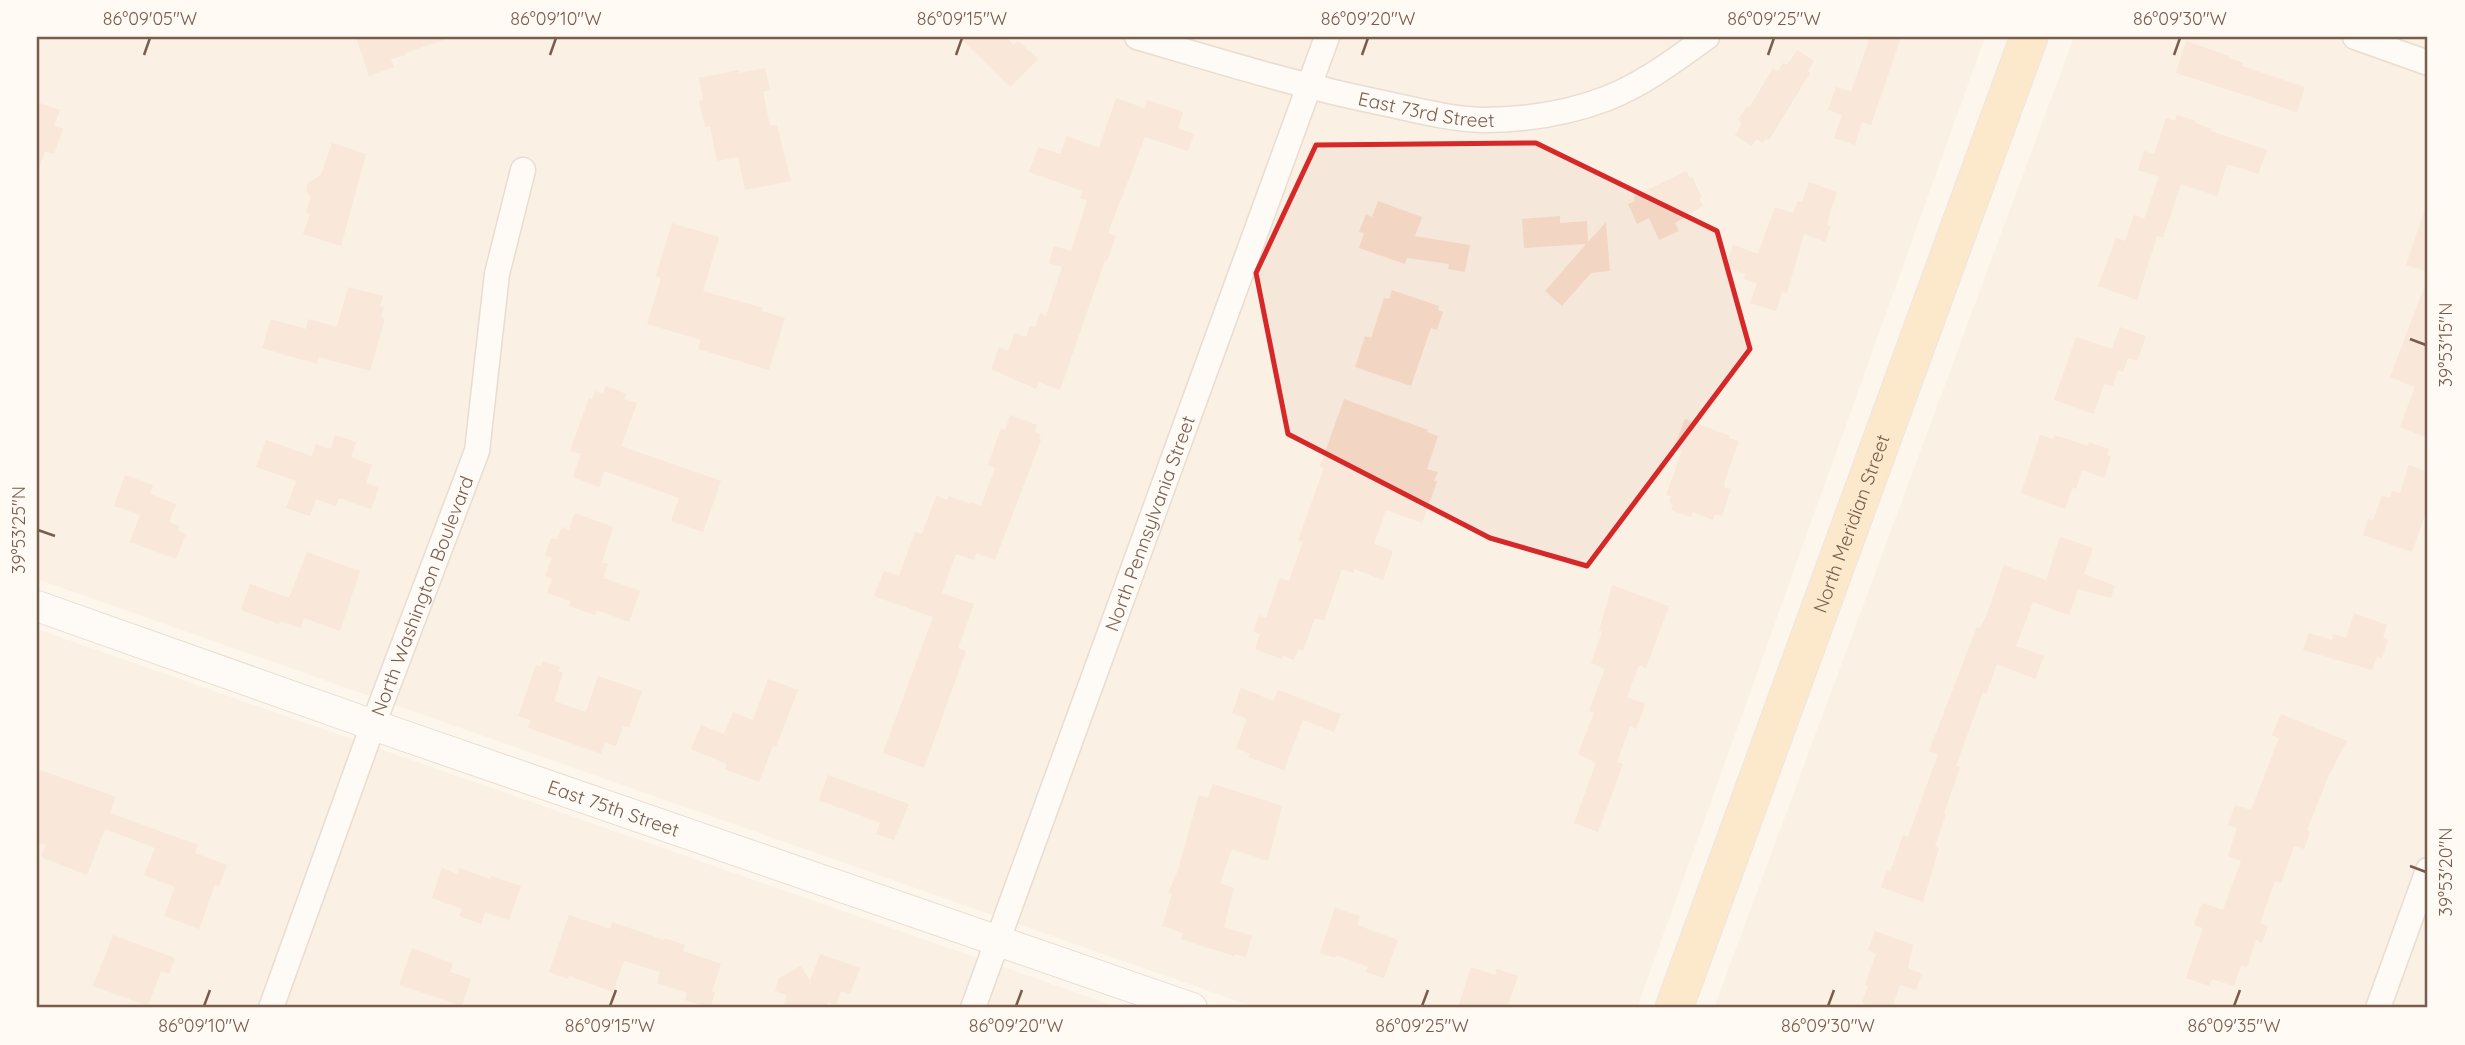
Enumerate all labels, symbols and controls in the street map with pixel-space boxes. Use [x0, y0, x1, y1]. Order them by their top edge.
text: 86°09'05"W [103, 7, 197, 30]
text: 86°09'10"W [510, 7, 602, 30]
text: 86°09'15"W [917, 7, 1007, 30]
text: 86°09'20"W [1321, 7, 1415, 30]
text: 86°09'25"W [1727, 7, 1821, 30]
text: 86°09'30"W [2133, 7, 2227, 30]
street label: East 73rd Street [1356, 86, 1495, 132]
text: 39°53'15"N [2434, 303, 2457, 387]
street label: North Pennsylvania Street [1099, 412, 1200, 634]
street label: North Meridian Street [1808, 431, 1895, 616]
street label: North Washington Boulevard [366, 472, 478, 719]
text: 39°53'25"N [7, 486, 30, 574]
street label: East 75th Street [545, 774, 682, 842]
text: 39°53'20"N [2434, 828, 2457, 916]
text: 86°09'10"W [158, 1014, 250, 1037]
text: 86°09'15"W [565, 1014, 655, 1037]
text: 86°09'20"W [969, 1014, 1063, 1037]
text: 86°09'25"W [1375, 1014, 1469, 1037]
text: 86°09'30"W [1781, 1014, 1875, 1037]
text: 86°09'35"W [2187, 1014, 2281, 1037]

